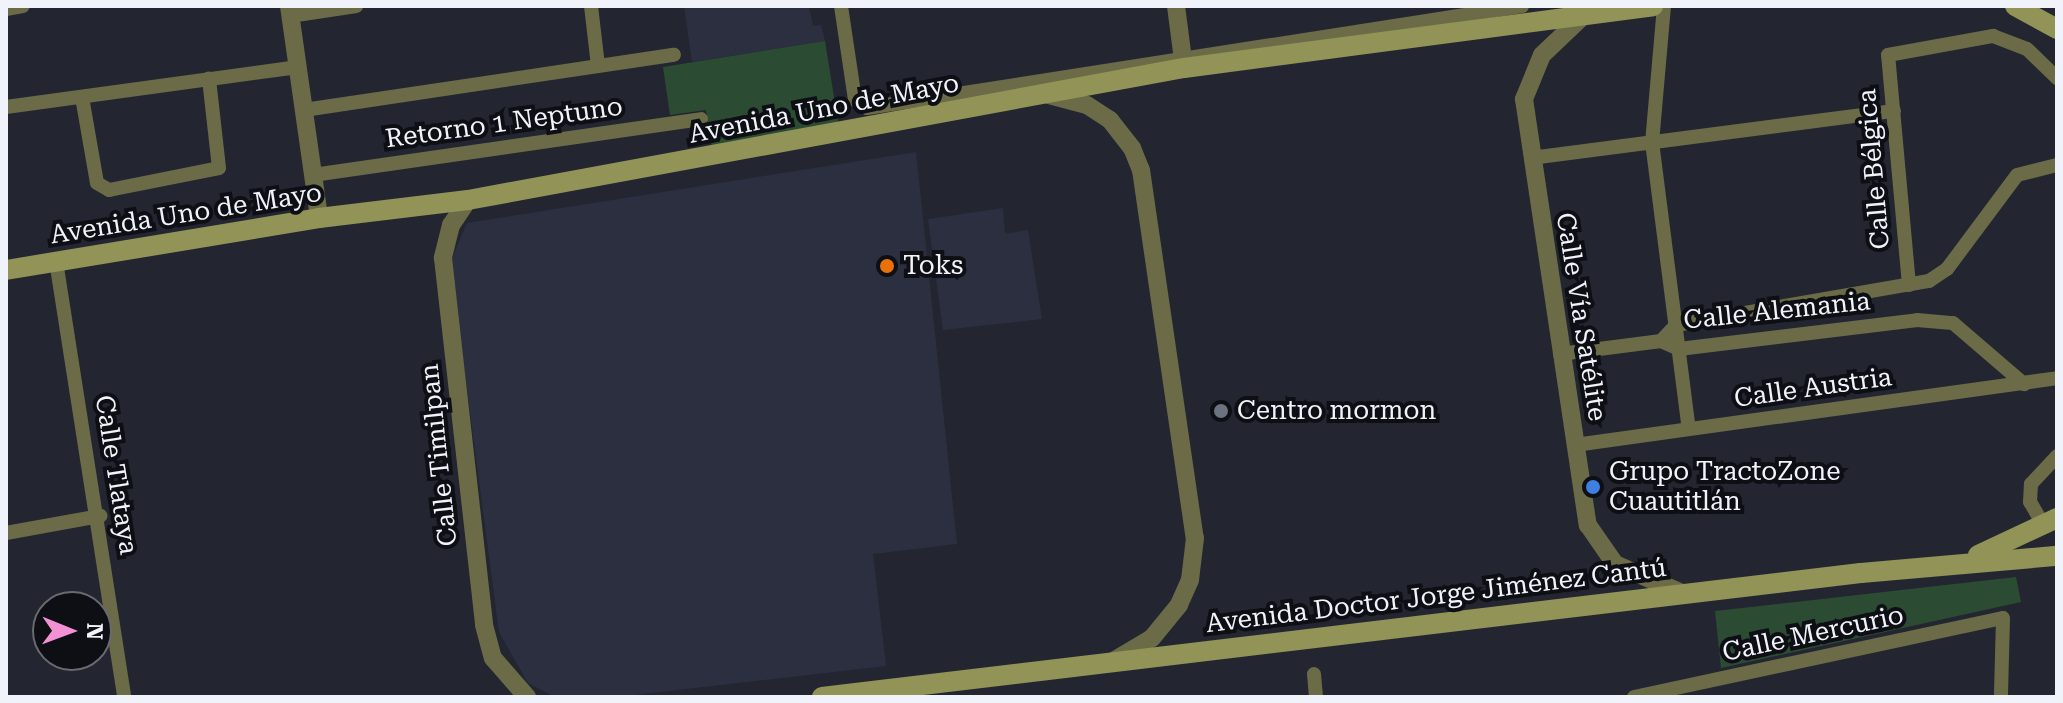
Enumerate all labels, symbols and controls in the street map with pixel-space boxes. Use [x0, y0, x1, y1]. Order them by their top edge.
street label: Avenida Uno de Mayo [686, 67, 962, 151]
street label: Calle Bélgica [1851, 87, 1897, 251]
street label: Retorno 1 Neptuno [384, 91, 624, 155]
street label: Avenida Uno de Mayo [48, 177, 324, 251]
street label: Calle Vía Satélite [1549, 211, 1613, 423]
place label: Toks [903, 250, 963, 282]
marker: Toks [878, 257, 896, 275]
street label: Calle Alemania [1682, 286, 1872, 336]
street label: Calle Austria [1732, 361, 1894, 415]
street label: Calle Timilpan [414, 362, 464, 548]
street label: Calle Tlataya [88, 393, 144, 557]
place label: Centro mormon [1237, 395, 1436, 427]
marker: Centro mormon [1212, 402, 1230, 420]
place label: Grupo TractoZone Cuautitlán [1609, 456, 1841, 518]
marker: Grupo TractoZone Cuautitlán [1584, 478, 1602, 496]
street label: Avenida Doctor Jorge Jiménez Cantú [1204, 552, 1668, 640]
north arrow [32, 591, 112, 671]
street label: Calle Mercurio [1719, 600, 1907, 668]
text: N [82, 623, 107, 640]

